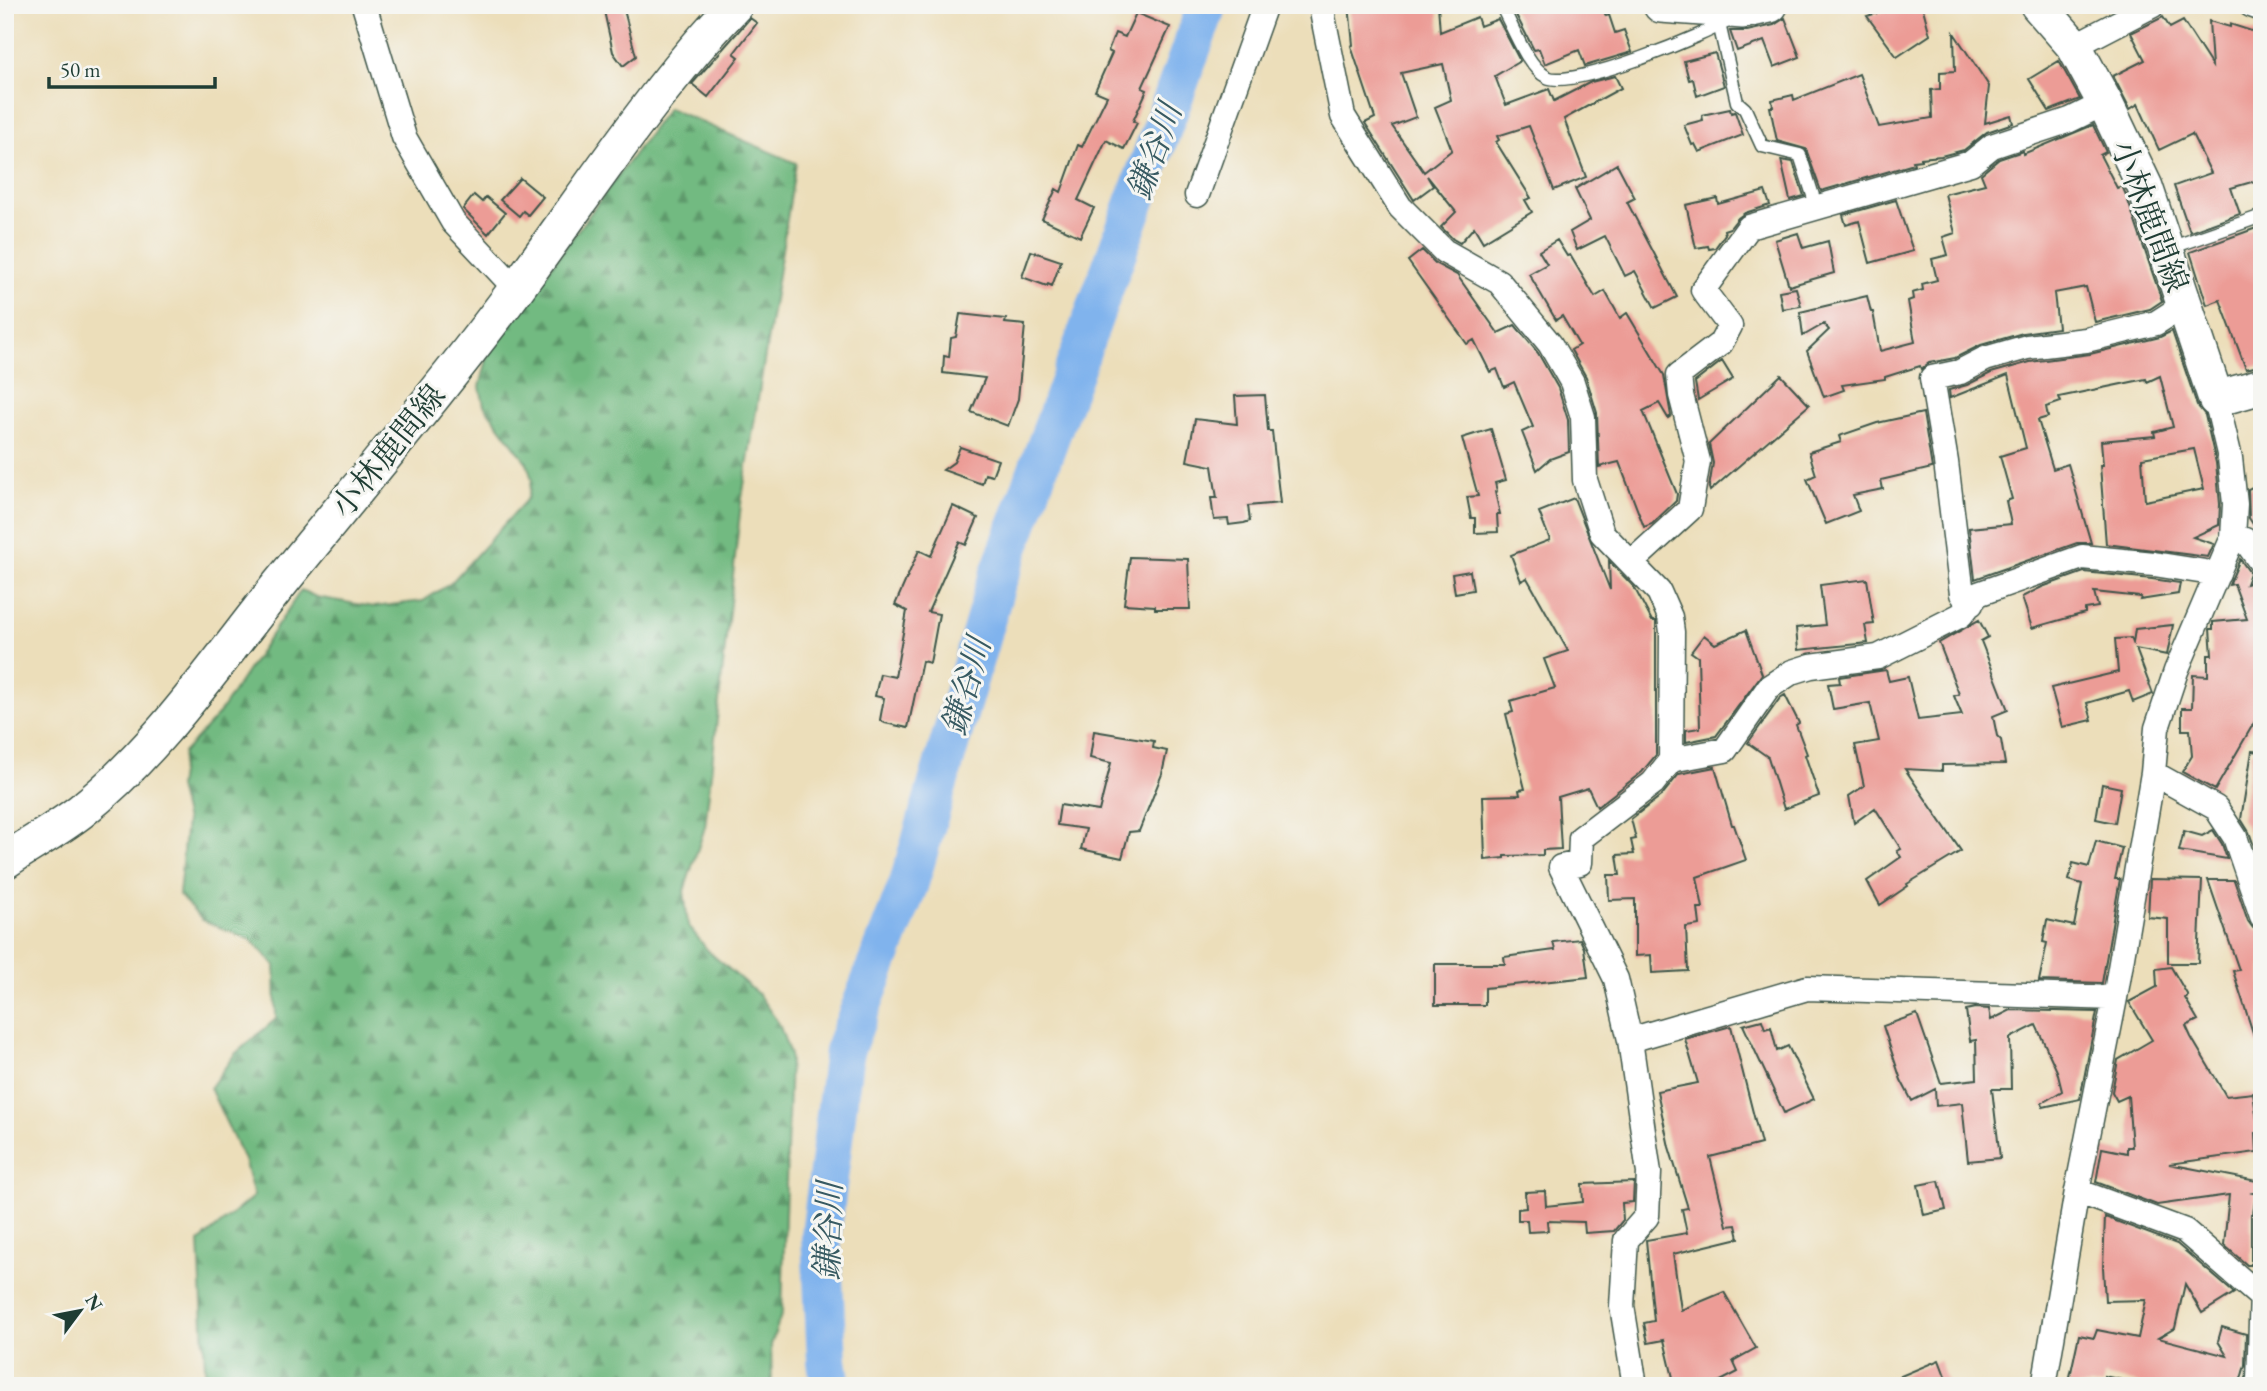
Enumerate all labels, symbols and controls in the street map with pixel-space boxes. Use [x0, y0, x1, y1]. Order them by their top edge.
scale bar [49, 46, 215, 90]
text: 50 m [60, 56, 101, 83]
water label: 鎌谷川 [1117, 94, 1192, 205]
street label: 小林鹿間線 [2102, 134, 2198, 298]
street label: 小林鹿間線 [321, 376, 455, 526]
water label: 鎌谷川 [932, 630, 1001, 740]
water label: 鎌谷川 [805, 1178, 851, 1281]
north arrow [46, 1276, 116, 1346]
text: N [79, 1289, 109, 1316]

